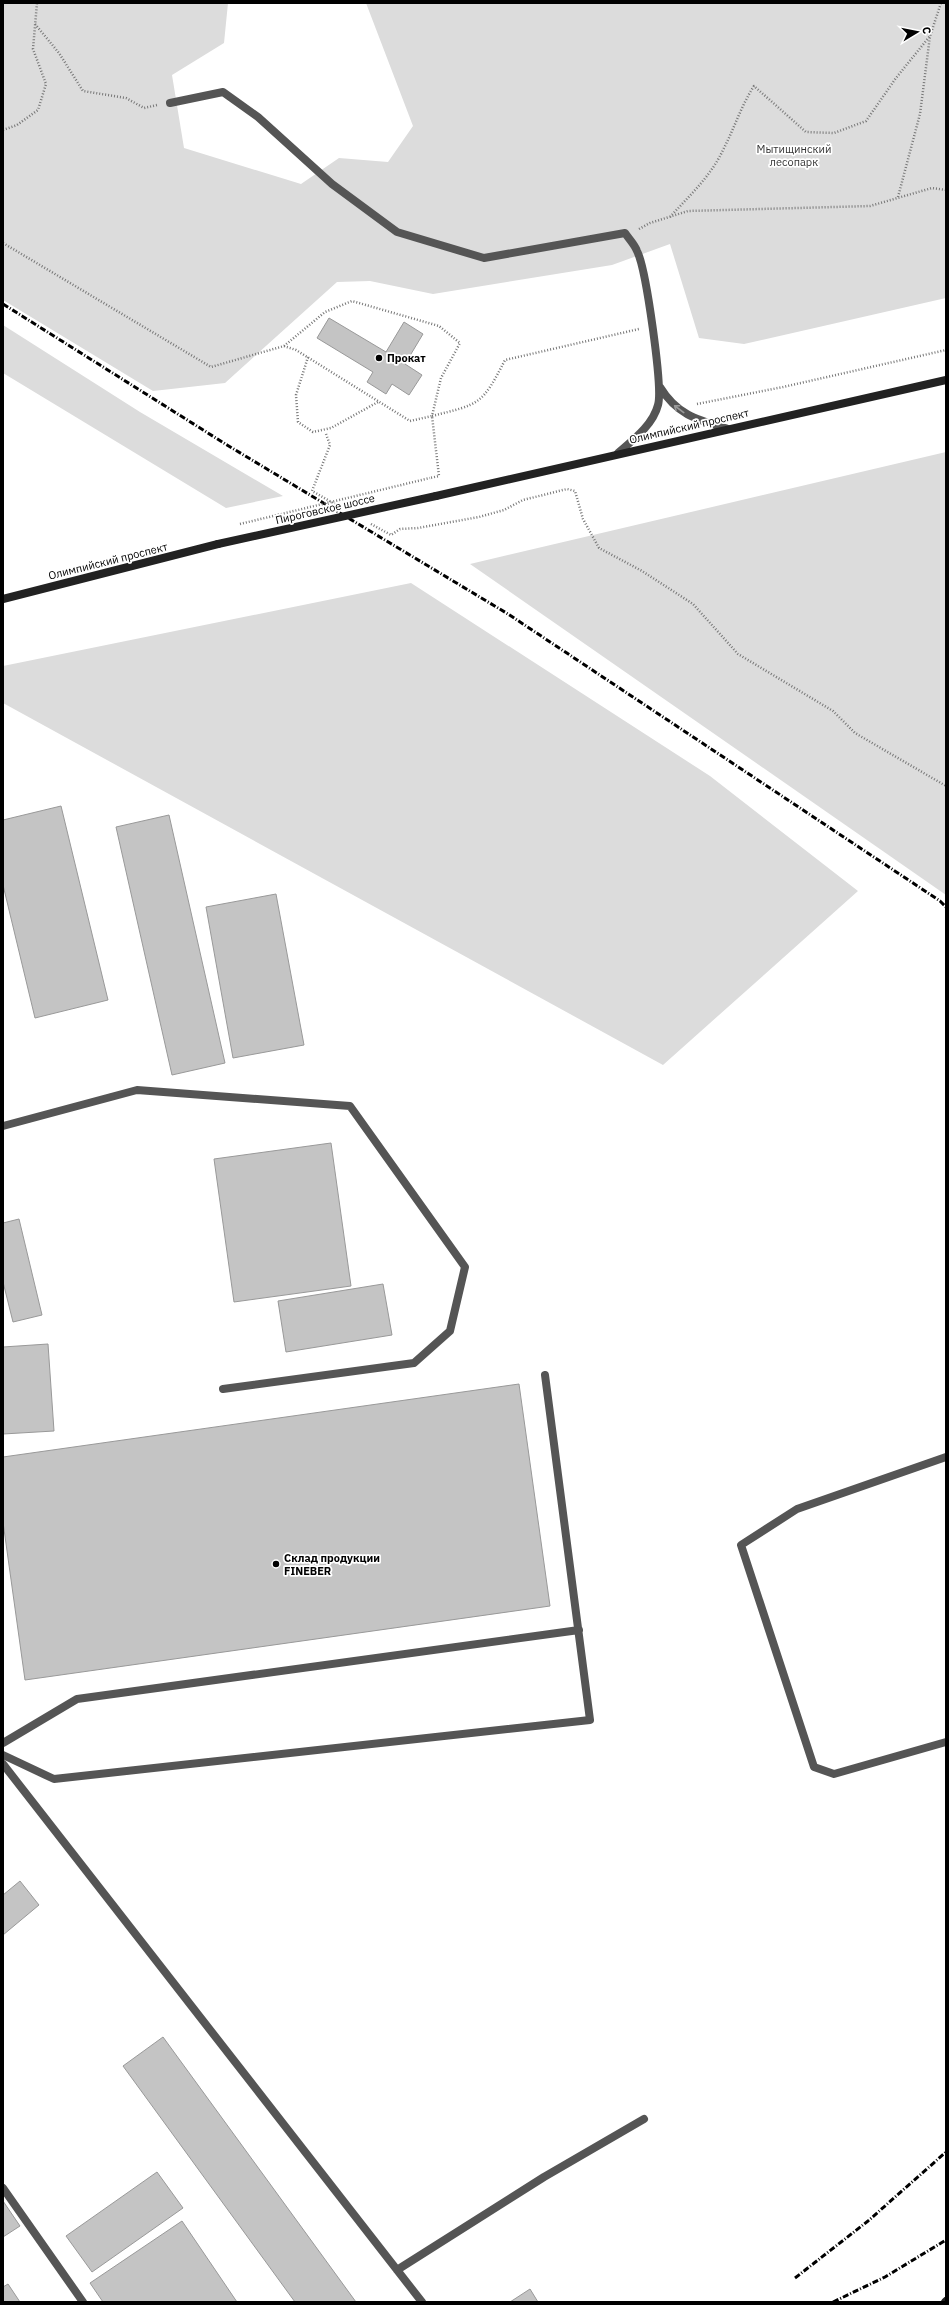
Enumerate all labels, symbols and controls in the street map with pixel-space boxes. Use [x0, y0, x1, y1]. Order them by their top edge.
north arrow [897, 12, 937, 52]
text: С [919, 26, 934, 35]
park label: Мытищинский лесопарк [756, 142, 832, 169]
place label: Прокат [387, 351, 426, 365]
marker: Прокат [374, 353, 384, 363]
street label: Олимпийский проспект [628, 405, 750, 447]
one-way arrow [674, 405, 685, 413]
street label: Пироговское шоссе [274, 491, 376, 527]
street label: Олимпийский проспект [47, 539, 169, 583]
place label: Склад продукции FINEBER [284, 1551, 380, 1578]
marker: Склад продукции FINEBER [271, 1559, 281, 1569]

